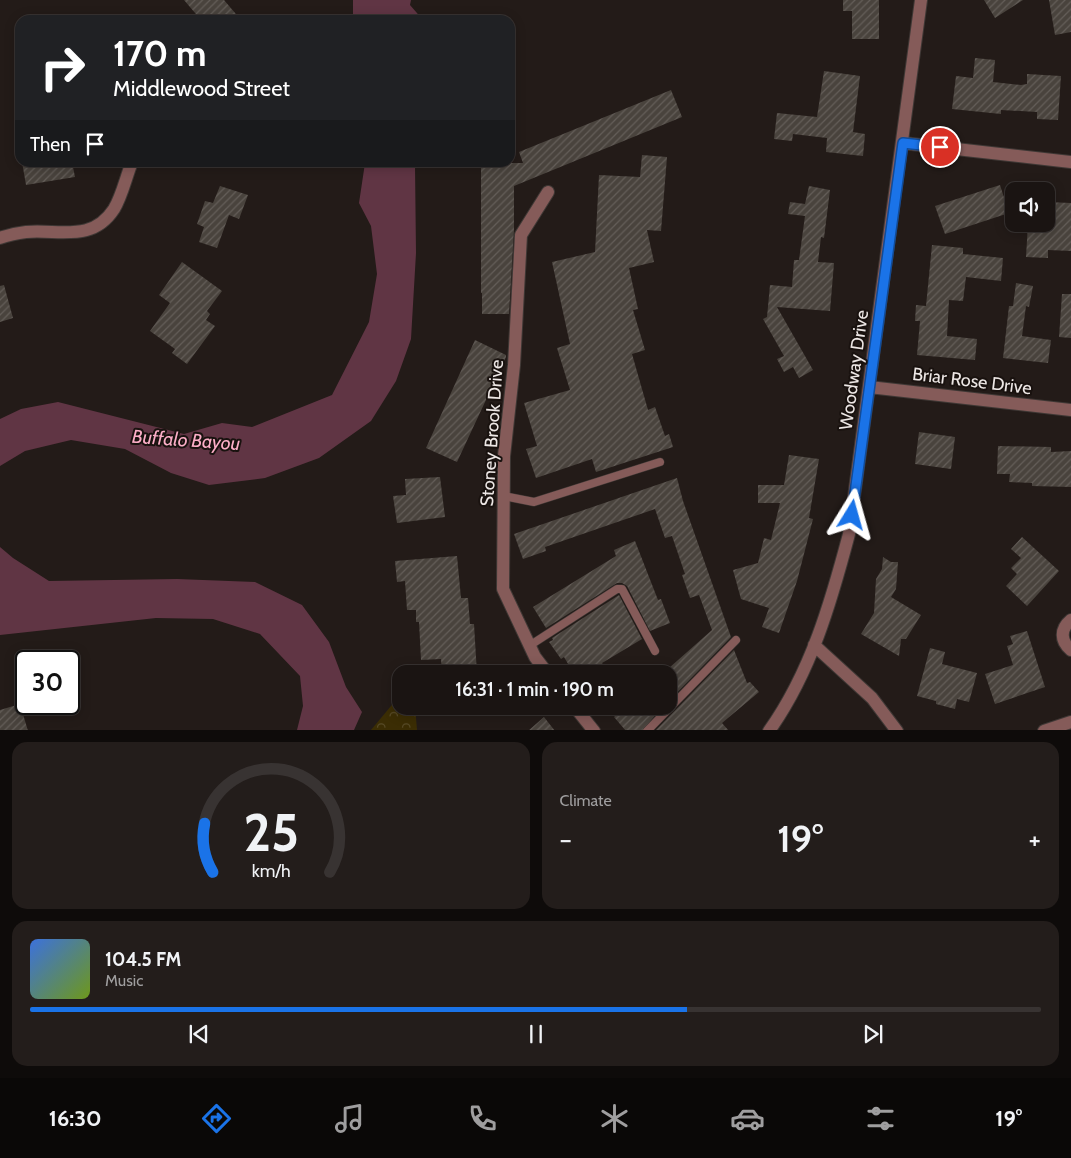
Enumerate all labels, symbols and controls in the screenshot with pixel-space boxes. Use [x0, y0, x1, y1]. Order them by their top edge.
text: 170 m [113, 32, 206, 75]
icon: right [30, 35, 95, 100]
text: Middlewood Street [113, 75, 290, 102]
pin [919, 126, 961, 168]
icon: arrive [81, 130, 109, 158]
text: Then [30, 133, 71, 156]
icon: arrive [926, 133, 954, 161]
map controls [1005, 182, 1055, 232]
button: sound [1005, 182, 1055, 232]
street label: Woodway Drive [835, 309, 873, 431]
street label: Stoney Brook Drive [476, 359, 508, 507]
street label: Briar Rose Drive [911, 363, 1033, 399]
water label: Buffalo Bayou [131, 425, 241, 455]
position arrow [825, 488, 877, 540]
speed limit sign: 30 [15, 650, 80, 715]
text: 16:31 · 1 min · 190 m [455, 678, 614, 701]
text: Climate [560, 791, 612, 810]
text: 25 [243, 801, 298, 864]
text: 19° [777, 815, 823, 862]
text: − [560, 822, 572, 856]
text: + [1029, 822, 1041, 856]
text: km/h [251, 860, 290, 881]
text: 104.5 FM [105, 948, 181, 971]
text: Music [105, 971, 143, 990]
icon: previous [185, 1020, 213, 1048]
icon: pause [522, 1020, 550, 1048]
icon: next [859, 1020, 887, 1048]
icon: directions [199, 1101, 234, 1136]
icon: music [332, 1101, 367, 1136]
icon: phone [465, 1101, 500, 1136]
icon: climate [597, 1101, 632, 1136]
icon: car [730, 1101, 765, 1136]
icon: filters [863, 1101, 898, 1136]
text: 16:30 [49, 1105, 102, 1132]
text: 19° [995, 1105, 1022, 1132]

